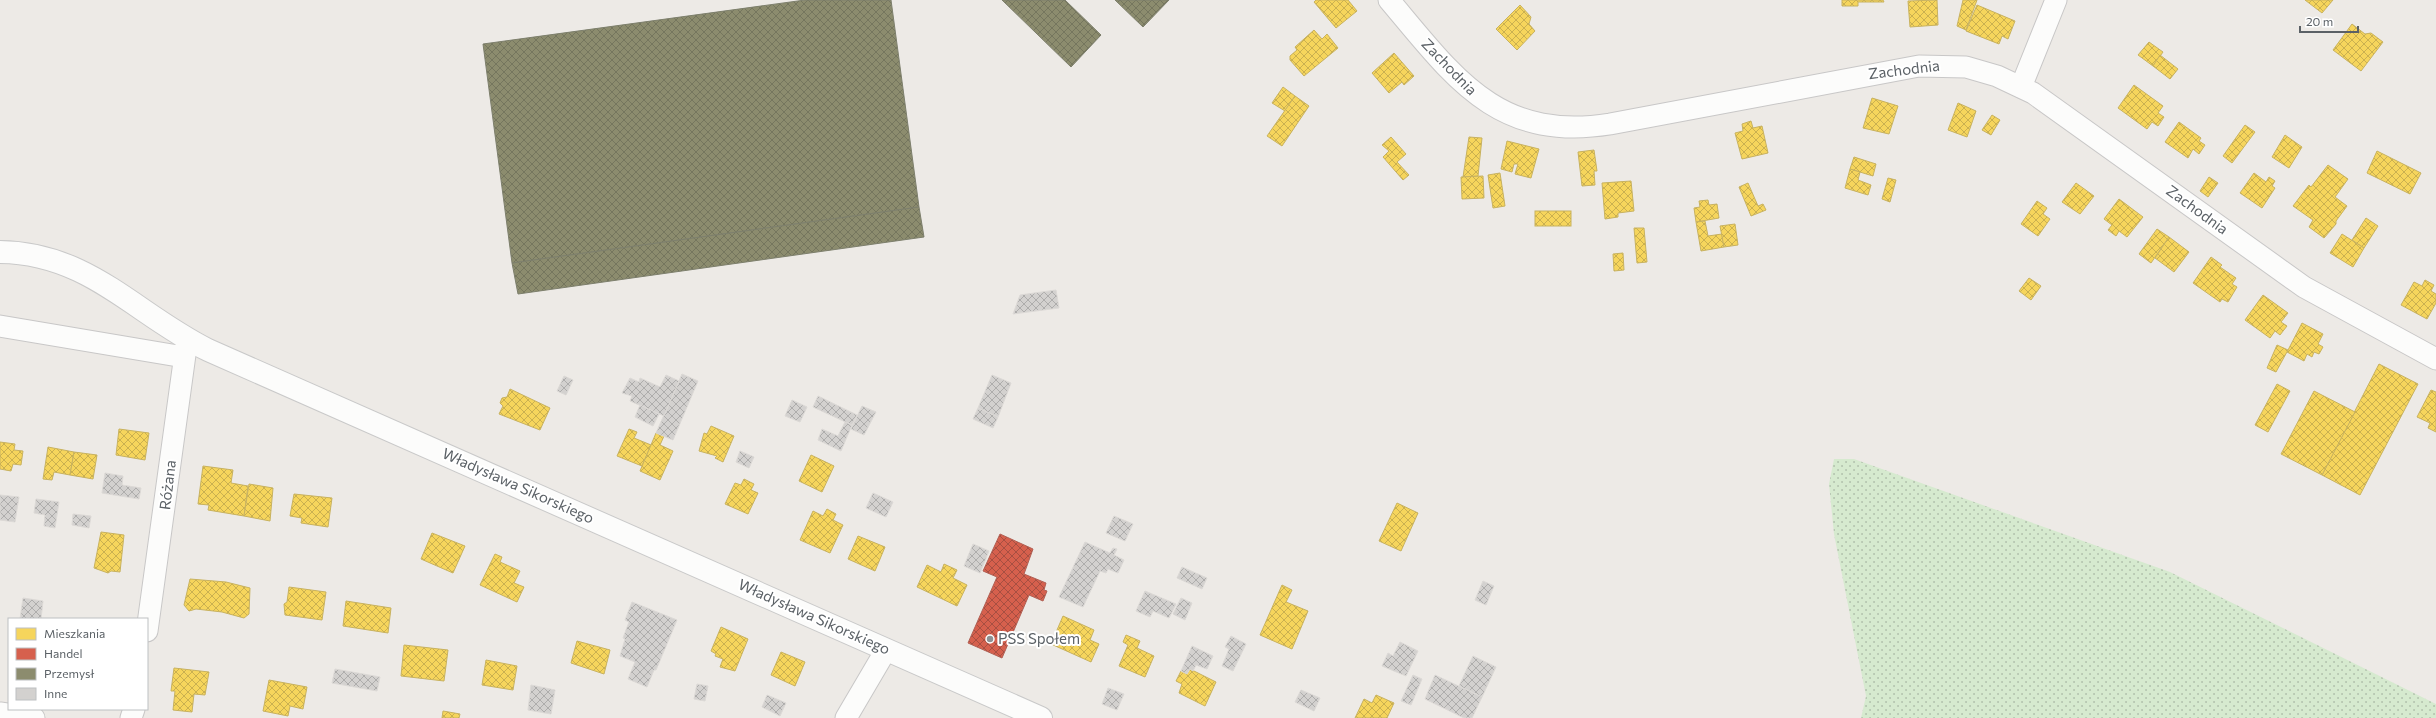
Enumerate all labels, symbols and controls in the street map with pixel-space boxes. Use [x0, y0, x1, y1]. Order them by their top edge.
scale bar [2300, 8, 2358, 34]
text: 20 m [2306, 14, 2333, 28]
street label: Zachodnia [1418, 34, 1481, 98]
street label: Zachodnia [1867, 56, 1941, 82]
street label: Zachodnia [2163, 181, 2232, 238]
street label: Władysława Sikorskiego [440, 443, 597, 527]
street label: Różana [155, 459, 179, 511]
street label: Władysława Sikorskiego [736, 574, 893, 658]
legend [8, 618, 148, 710]
text: Mieszkania [44, 626, 105, 640]
place label: PSS Społem [998, 629, 1080, 647]
marker: PSS Społem [985, 634, 995, 644]
text: Handel [44, 646, 82, 660]
text: Przemysł [44, 666, 95, 680]
text: Inne [44, 686, 67, 700]

